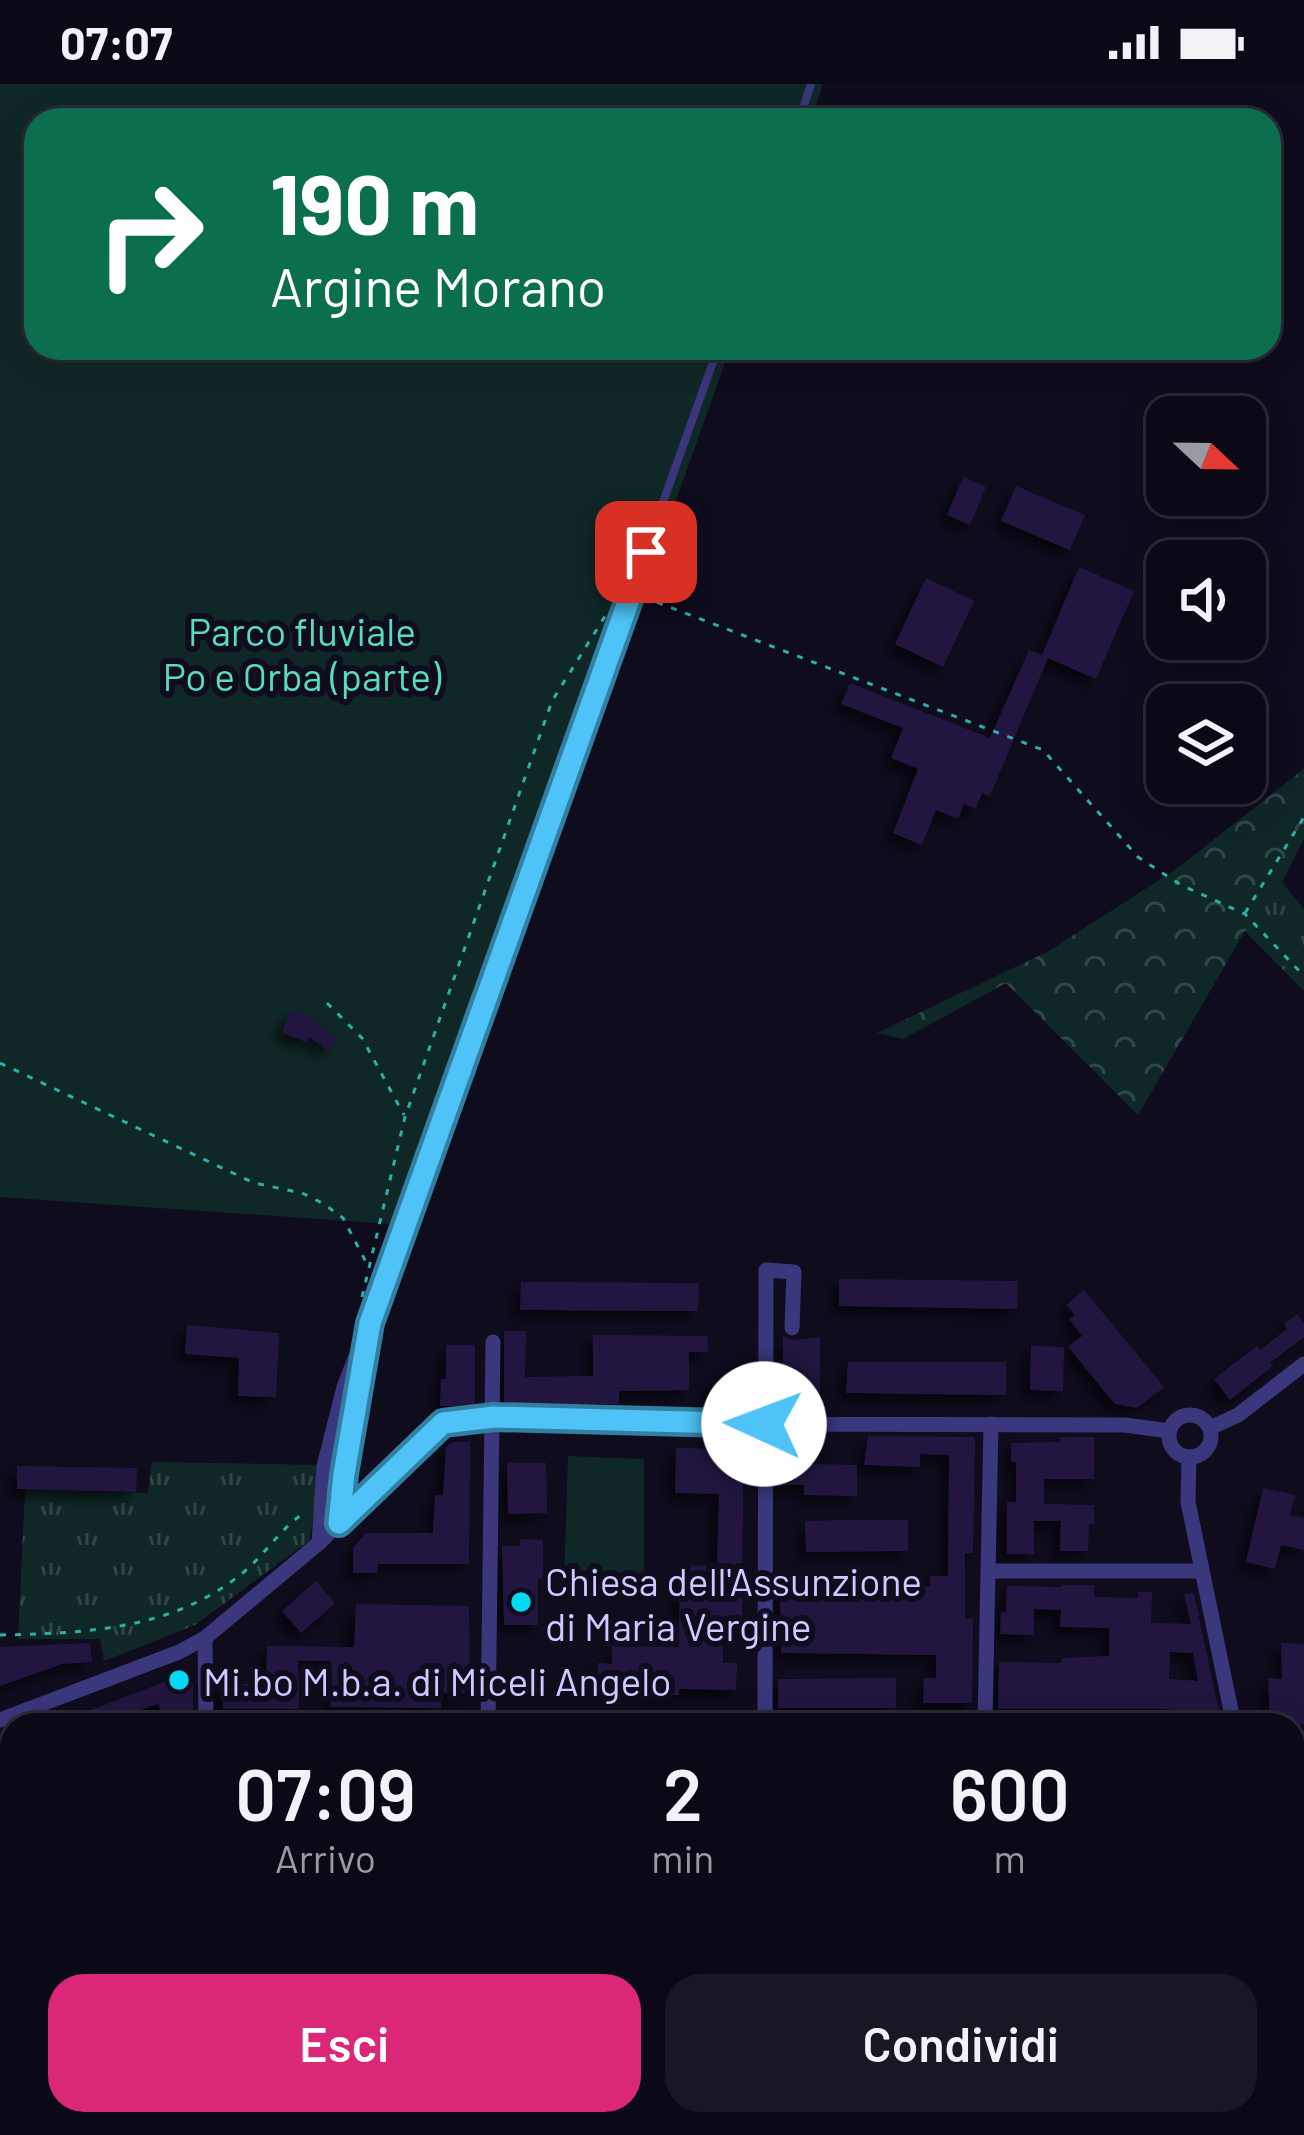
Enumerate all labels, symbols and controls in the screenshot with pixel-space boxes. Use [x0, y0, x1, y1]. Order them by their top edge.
text: 07:07 [60, 15, 172, 69]
text: 190 m [270, 151, 479, 252]
icon: right [72, 156, 228, 312]
text: Argine Morano [270, 253, 606, 318]
north arrow [1146, 396, 1266, 516]
map controls [1146, 396, 1266, 804]
pin [595, 501, 697, 603]
icon: arrive [613, 519, 679, 585]
button: sound [1146, 540, 1266, 660]
park label: Parco fluviale Po e Orba (parte) [163, 607, 442, 699]
button: layers [1146, 684, 1266, 804]
position arrow [701, 1361, 827, 1487]
place label: Chiesa dell'Assunzione di Maria Vergine [545, 1557, 922, 1649]
marker: Chiesa dell'Assunzione di Maria Vergine [508, 1589, 534, 1615]
place label: Mi.bo M.b.a. di Miceli Angelo [203, 1657, 671, 1704]
marker: Mi.bo M.b.a. di Miceli Angelo [166, 1667, 192, 1693]
text: 07:09 [235, 1749, 416, 1835]
text: 2 [663, 1749, 703, 1835]
text: 600 [950, 1749, 1070, 1835]
text: Arrivo [275, 1834, 376, 1881]
text: min [651, 1834, 714, 1881]
text: m [994, 1834, 1026, 1881]
button: Esci [48, 1974, 641, 2112]
button: Condividi [665, 1974, 1257, 2112]

